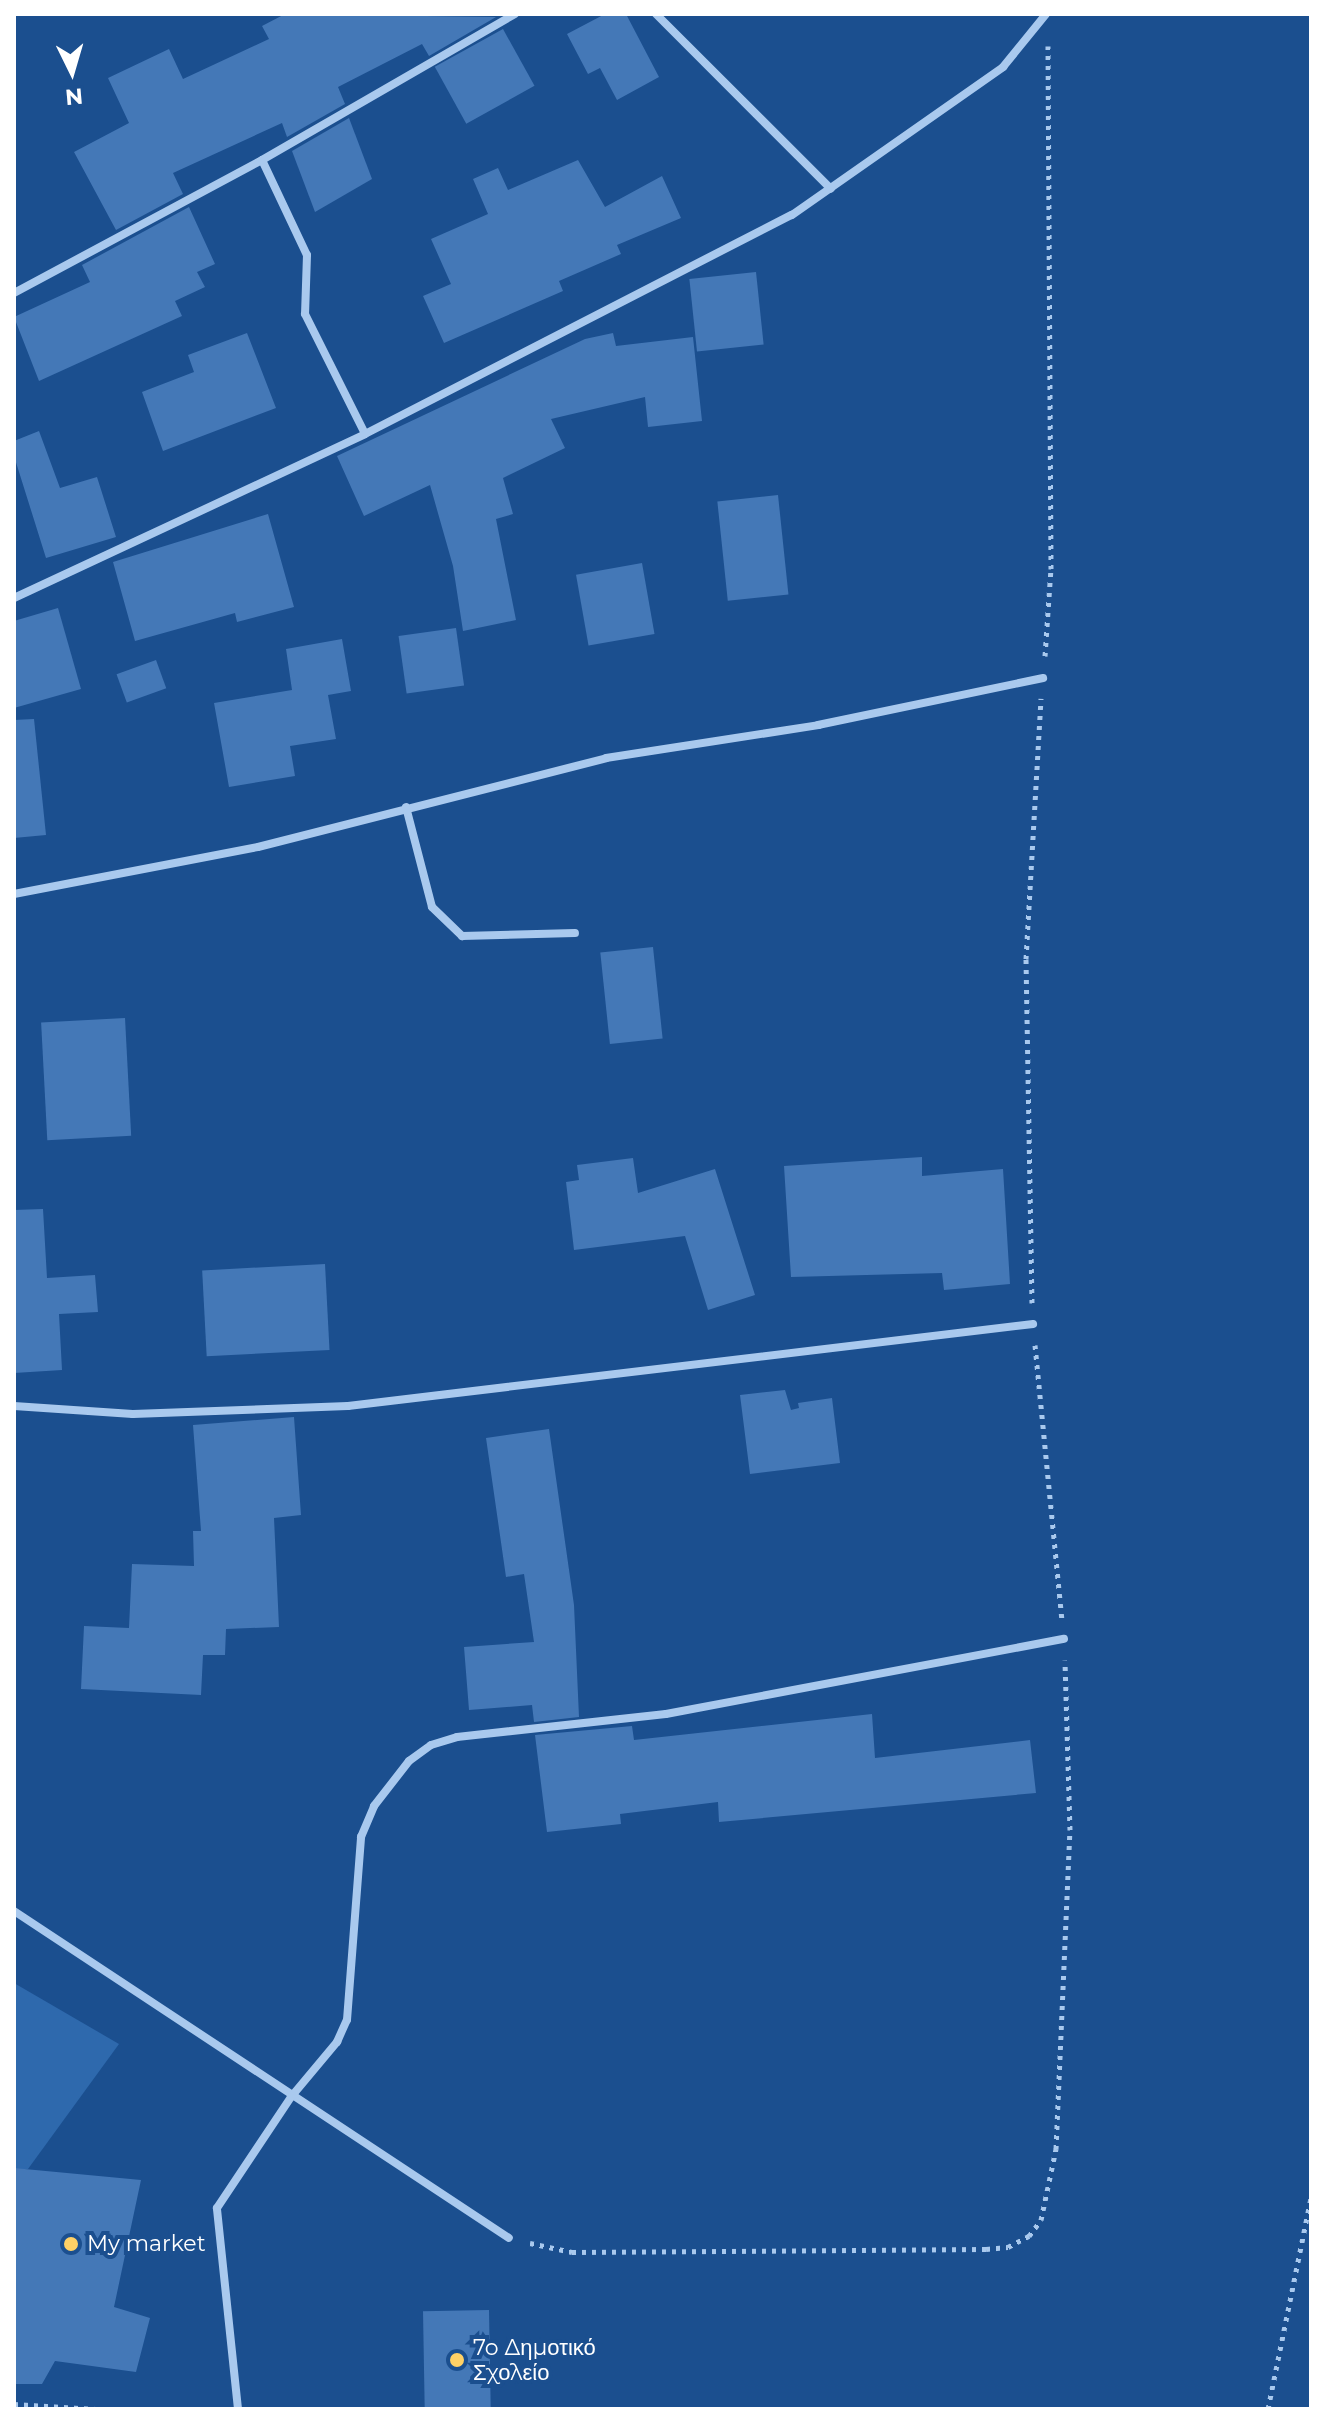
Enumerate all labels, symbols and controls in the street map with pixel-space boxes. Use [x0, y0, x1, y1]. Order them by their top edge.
north arrow [32, 32, 112, 112]
text: N [64, 82, 84, 111]
place label: My market [87, 2231, 206, 2257]
marker: My market [62, 2235, 80, 2253]
place label: 7o Δημοτικό Σχολείο [473, 2334, 596, 2386]
marker: 7o Δημοτικό Σχολείο [448, 2351, 466, 2369]

